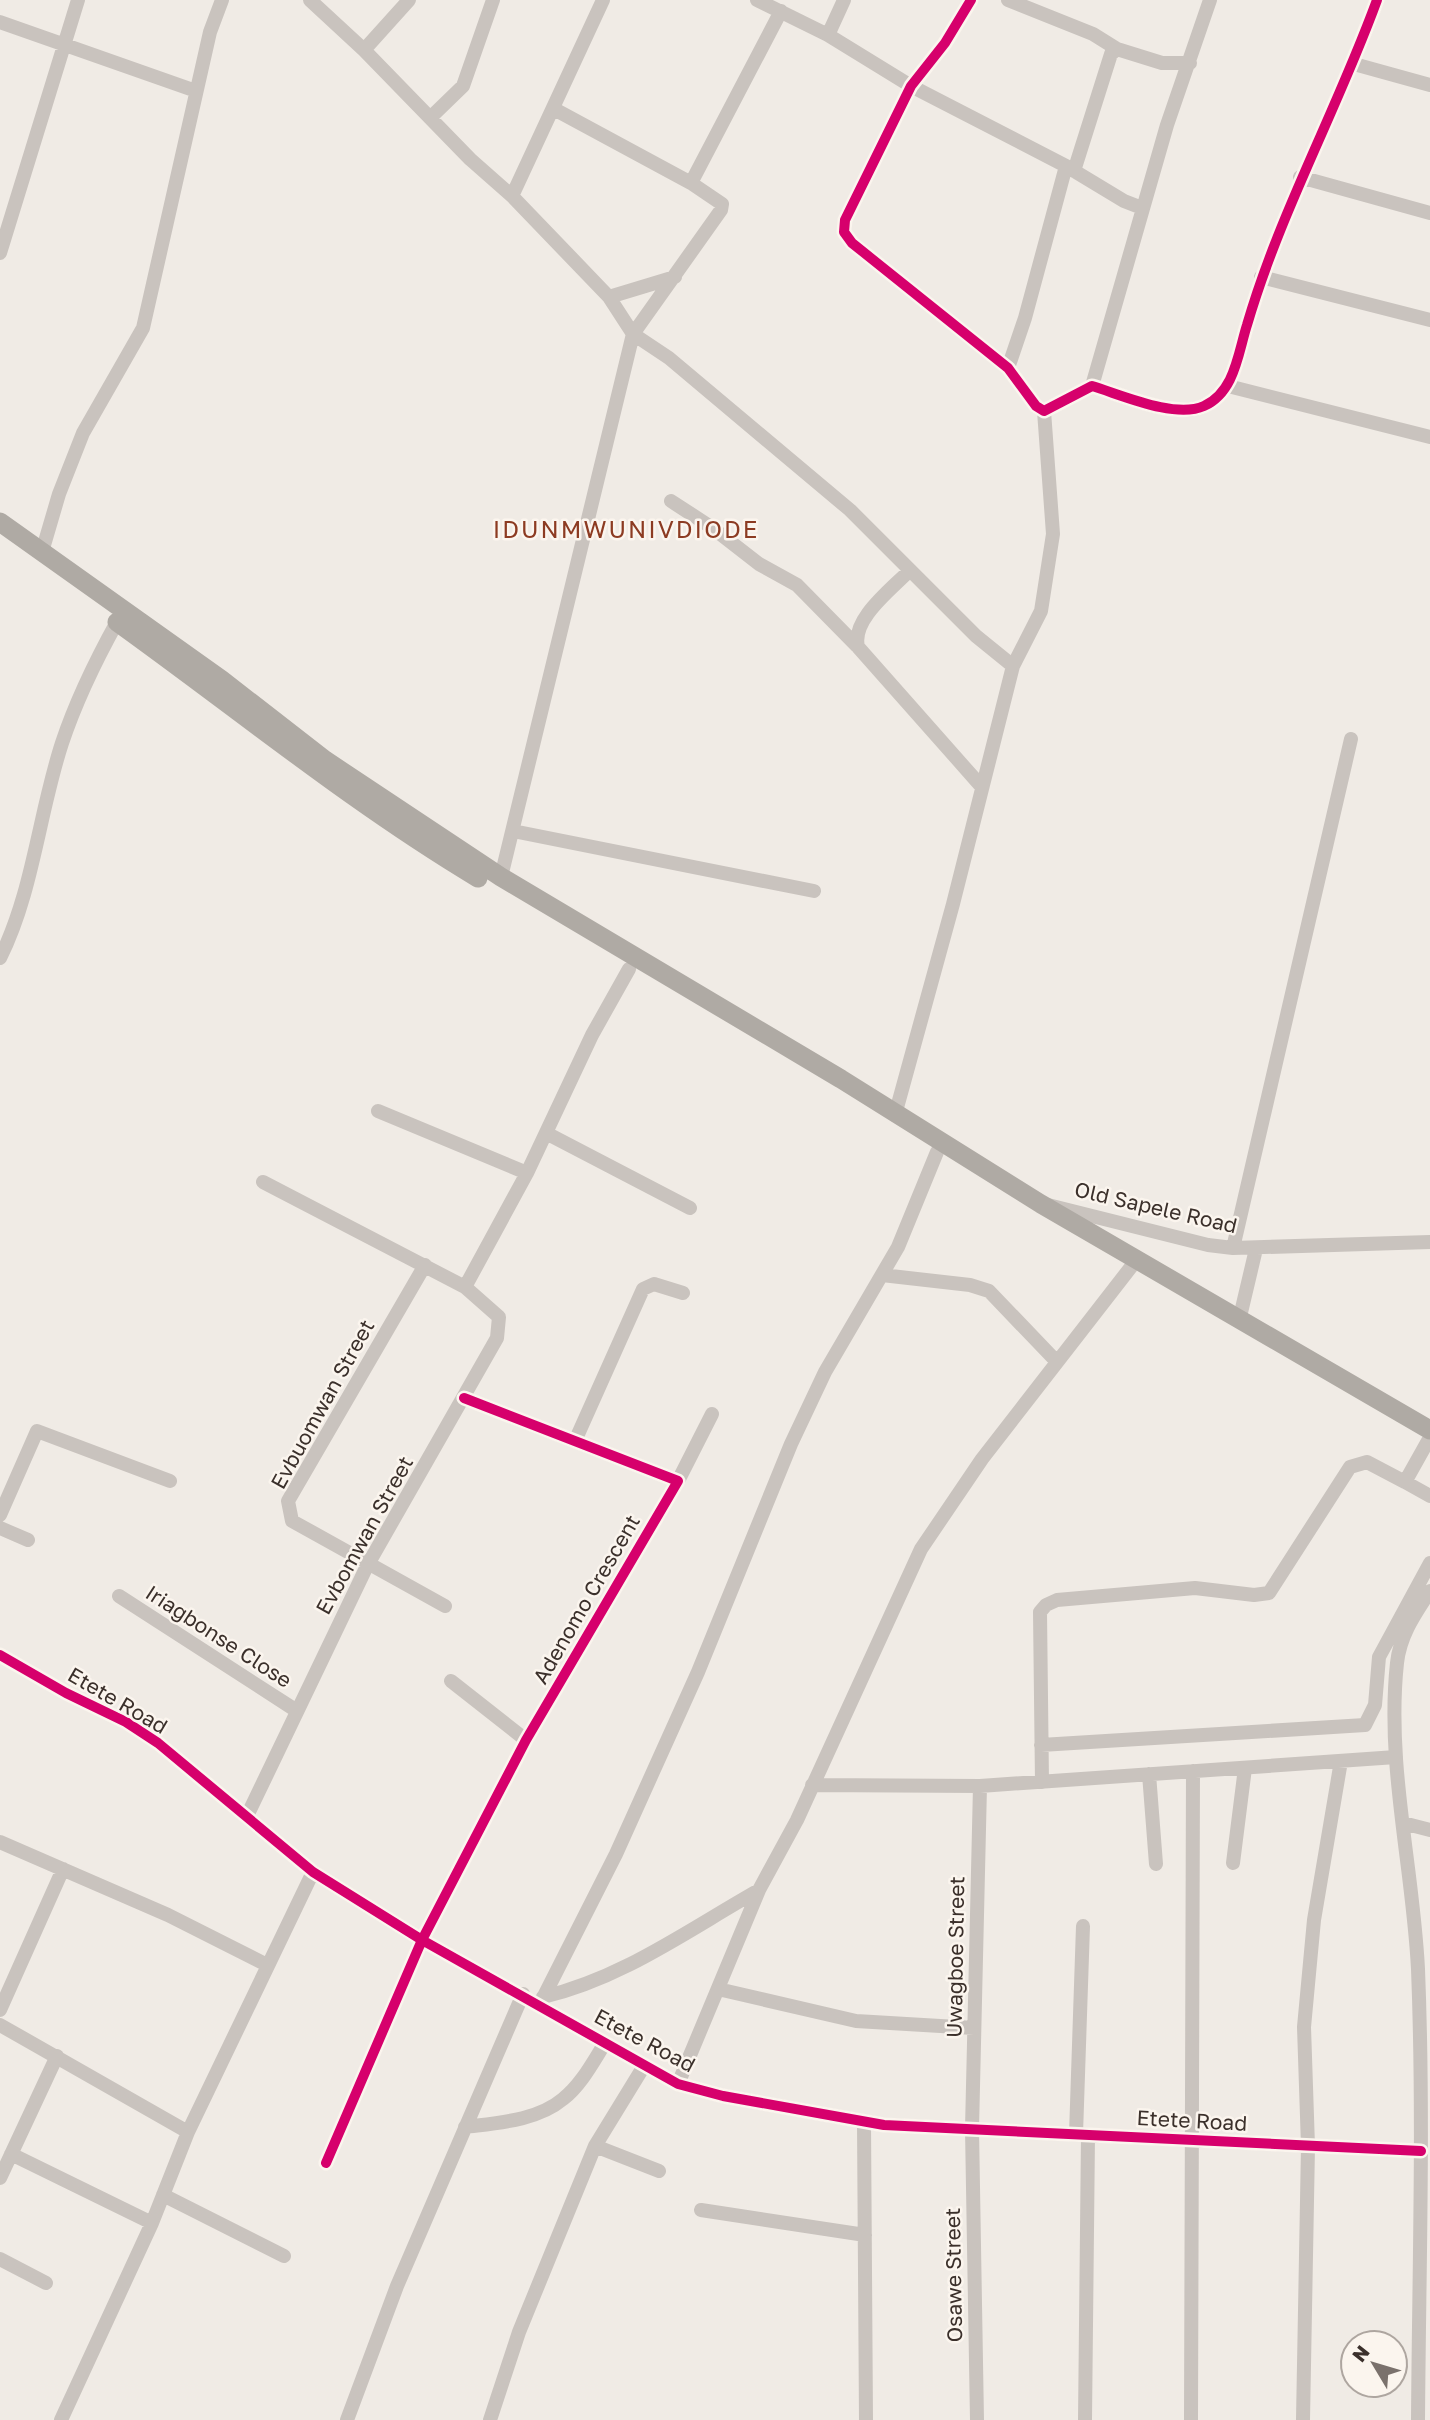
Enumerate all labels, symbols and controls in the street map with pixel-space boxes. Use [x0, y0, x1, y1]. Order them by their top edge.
district label: IDUNMWUNIVDIODE [493, 514, 759, 543]
street label: Old Sapele Road [1072, 1176, 1240, 1238]
street label: Evbuomwan Street [265, 1315, 379, 1493]
street label: Evbomwan Street [310, 1451, 418, 1619]
street label: Adenomo Crescent [527, 1510, 645, 1688]
street label: Iriagbonse Close [141, 1579, 297, 1693]
street label: Etete Road [64, 1661, 172, 1739]
street label: Uwagboe Street [941, 1876, 969, 2038]
street label: Etete Road [590, 2003, 700, 2077]
street label: Etete Road [1136, 2104, 1248, 2136]
street label: Osawe Street [939, 2207, 967, 2343]
north arrow [1339, 2329, 1409, 2399]
text: N [1347, 2340, 1374, 2366]

